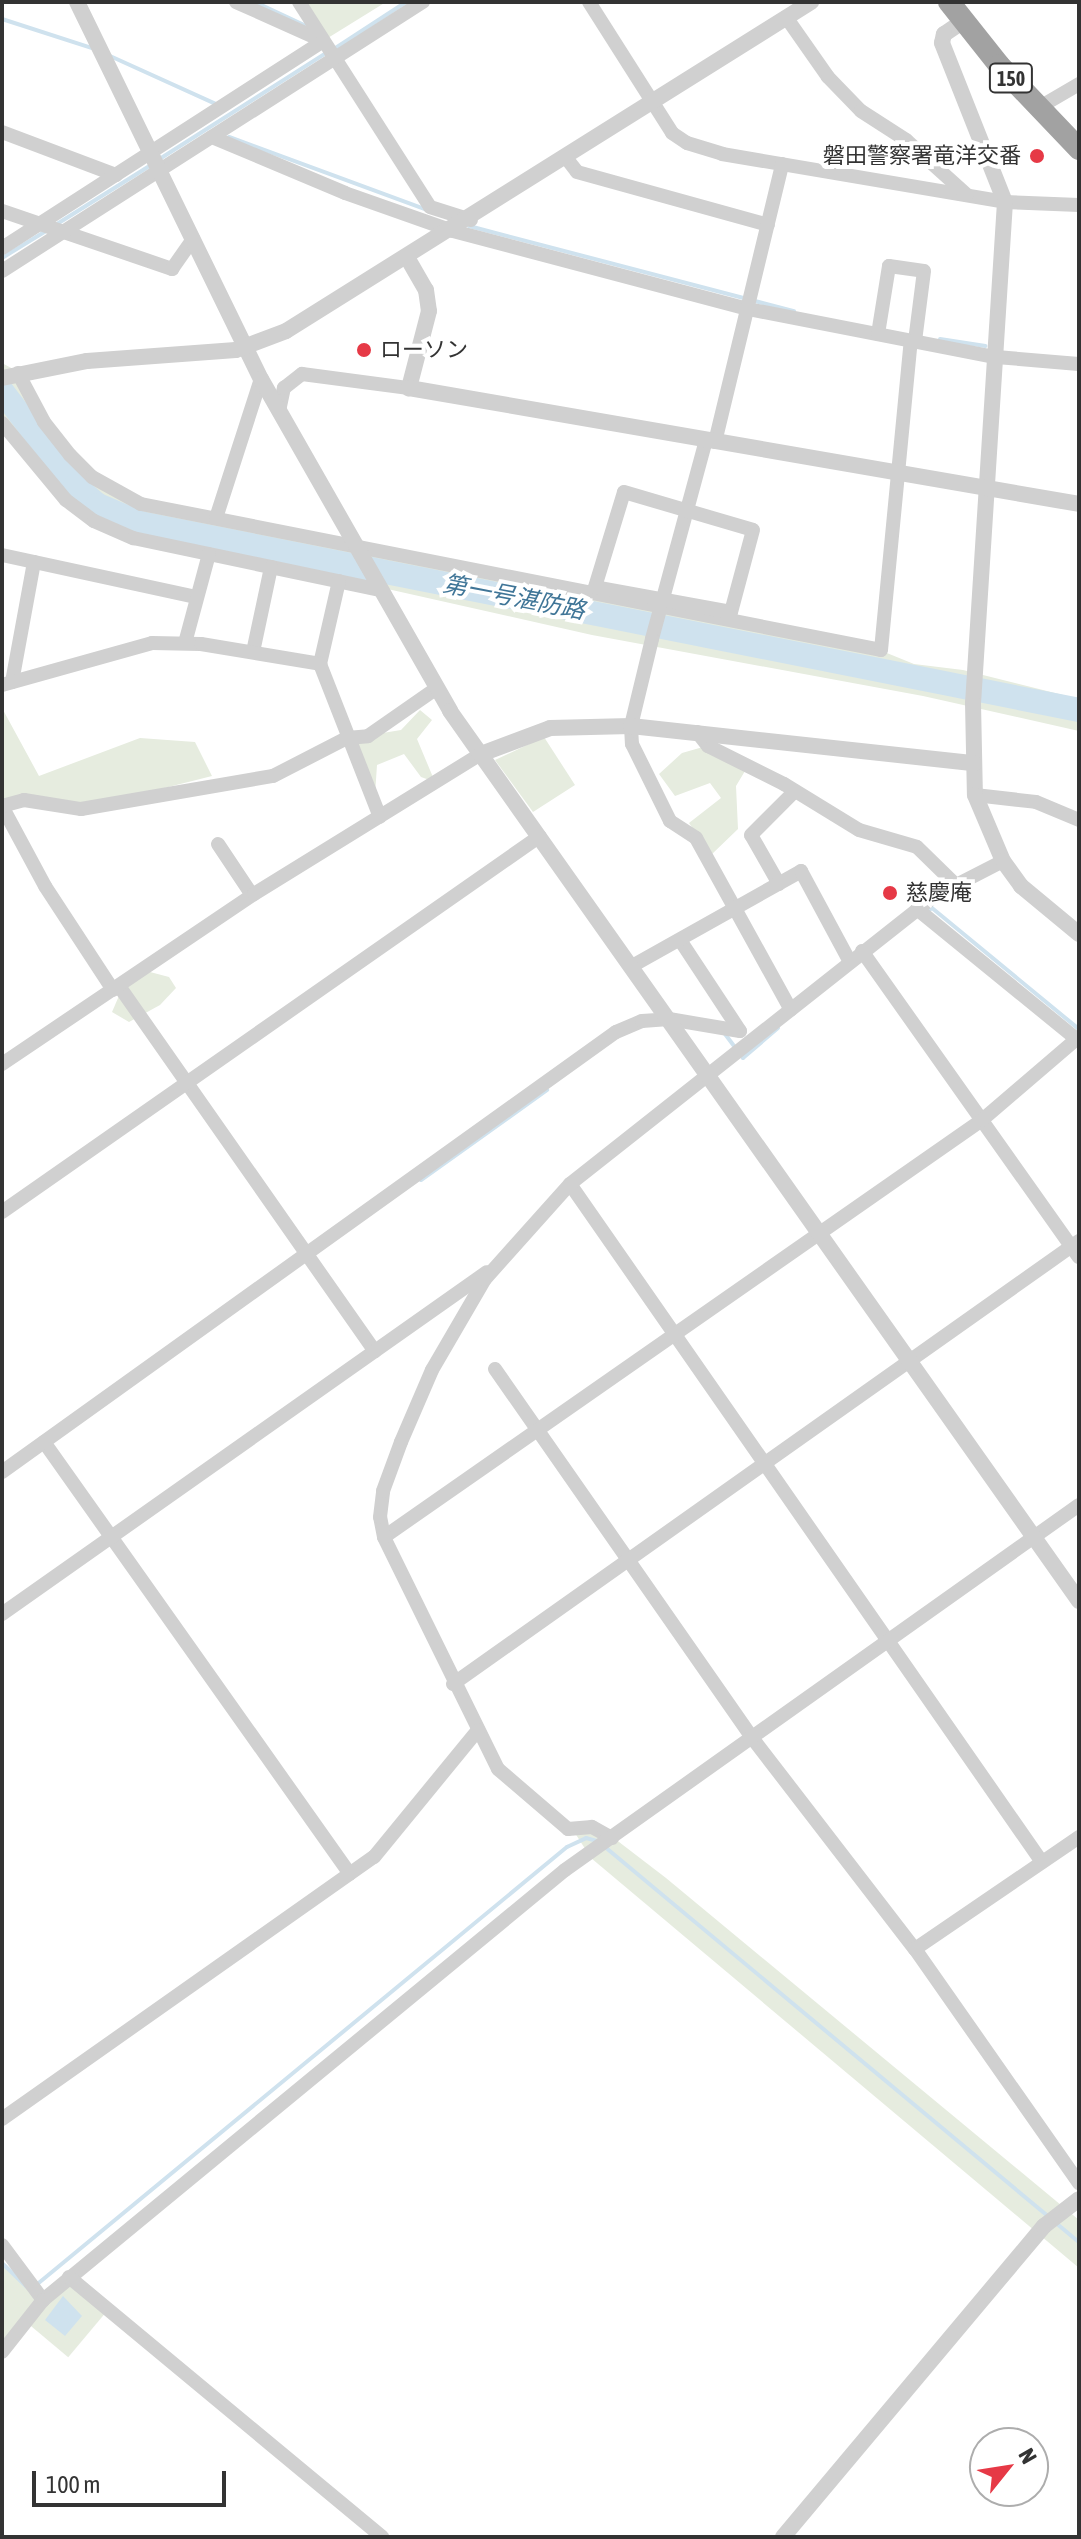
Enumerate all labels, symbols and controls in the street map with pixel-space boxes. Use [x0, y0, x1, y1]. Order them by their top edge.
road number: 150 [987, 62, 1035, 94]
place label: 磐田警察署竜洋交番 [823, 143, 1021, 169]
marker: 磐田警察署竜洋交番 [1028, 147, 1046, 165]
place label: ローソン [380, 337, 468, 363]
marker: ローソン [355, 341, 373, 359]
water label: 第一号湛防路 [441, 569, 587, 625]
place label: 慈慶庵 [906, 880, 972, 906]
marker: 慈慶庵 [881, 884, 899, 902]
north arrow [969, 2427, 1049, 2507]
text: N [1014, 2444, 1043, 2468]
scale bar [36, 2455, 230, 2505]
text: 100 m [46, 2471, 100, 2498]

